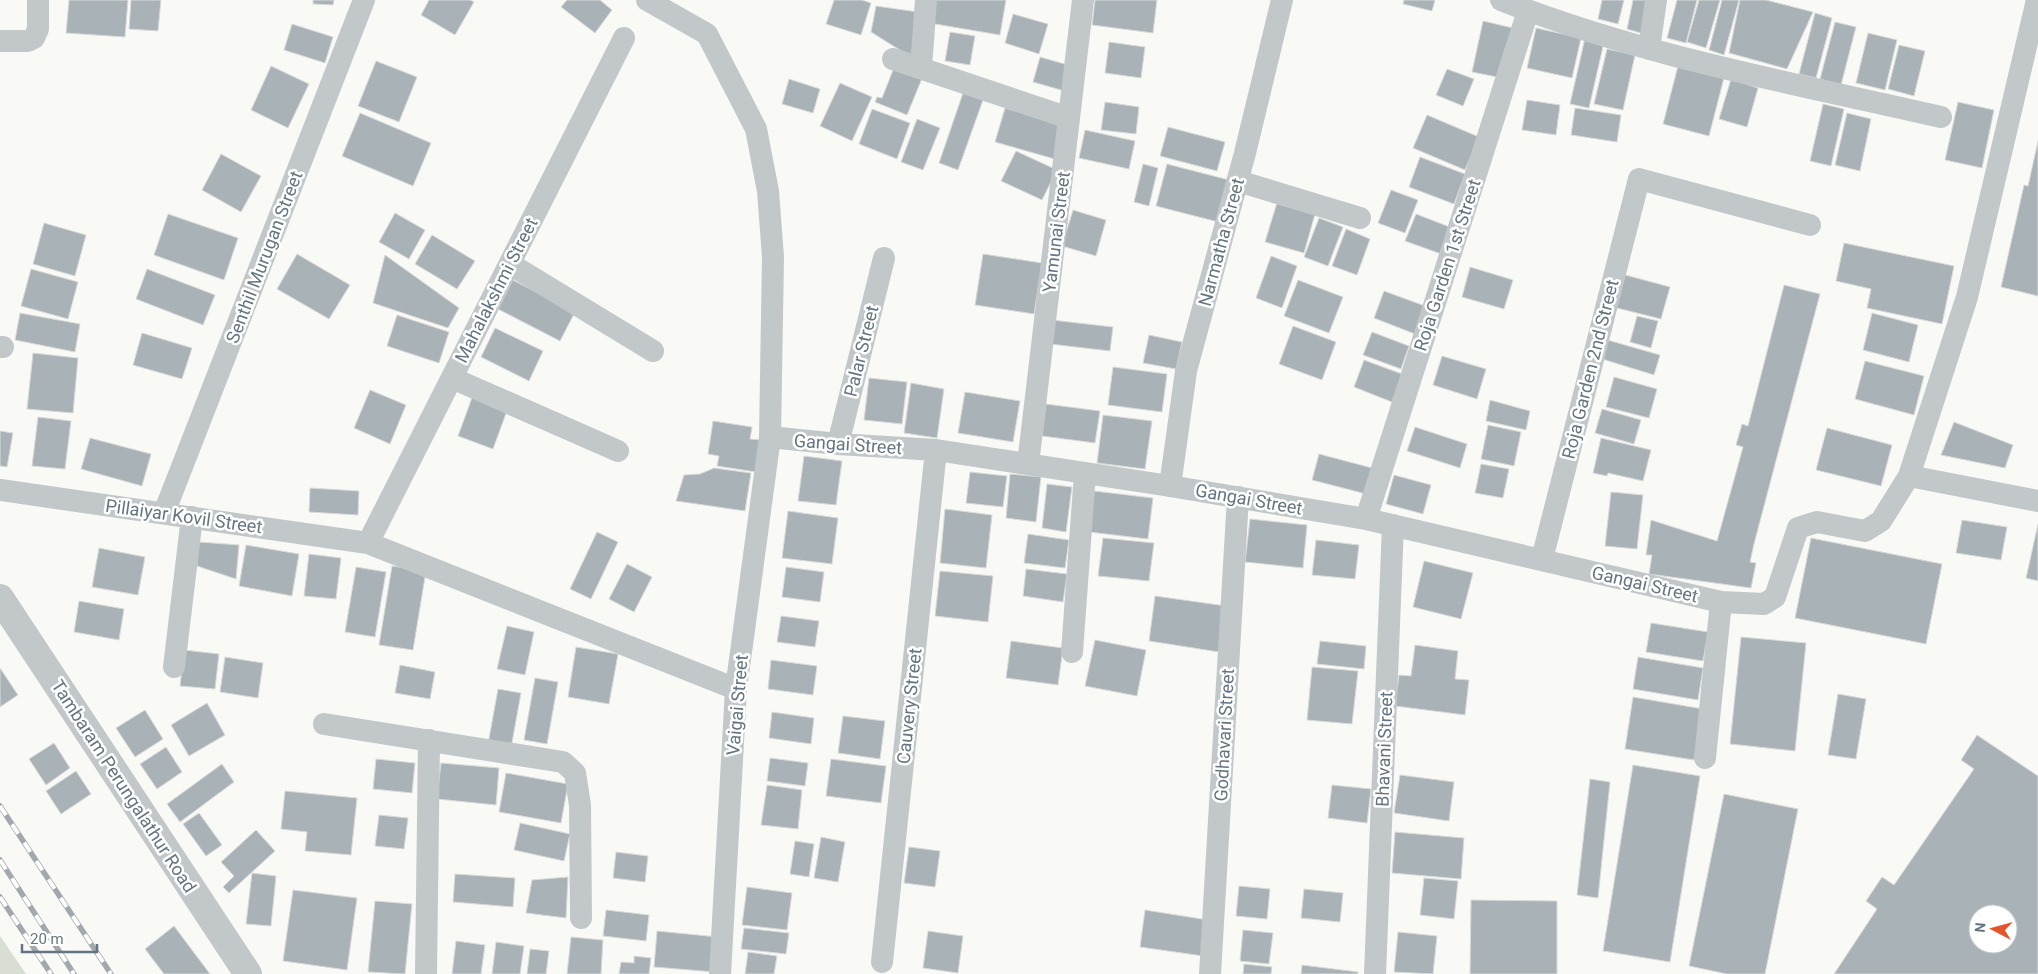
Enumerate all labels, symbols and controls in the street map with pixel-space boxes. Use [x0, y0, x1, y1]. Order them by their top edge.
street label: Senthil Murugan Street [221, 168, 307, 346]
street label: Yamunai Street [1038, 170, 1074, 294]
street label: Narmatha Street [1194, 175, 1248, 308]
street label: Roja Garden 1st Street [1409, 176, 1485, 353]
street label: Mahalakshmi Street [450, 214, 542, 366]
street label: Roja Garden 2nd Street [1558, 277, 1622, 461]
street label: Palar Street [840, 303, 882, 399]
street label: Gangai Street [793, 430, 903, 458]
street label: Gangai Street [1194, 479, 1304, 519]
street label: Pillaiyar Kovil Street [104, 495, 264, 537]
street label: Gangai Street [1590, 562, 1700, 606]
street label: Cauvery Street [892, 647, 926, 765]
street label: Vaigai Street [722, 653, 752, 756]
street label: Godhavari Street [1210, 668, 1238, 802]
street label: Tambaram Perungalathur Road [47, 676, 201, 896]
street label: Bhavani Street [1371, 691, 1397, 807]
north arrow [1968, 904, 2018, 954]
scale bar [22, 922, 98, 954]
text: N [1972, 922, 1989, 933]
text: 20 m [30, 930, 64, 948]

